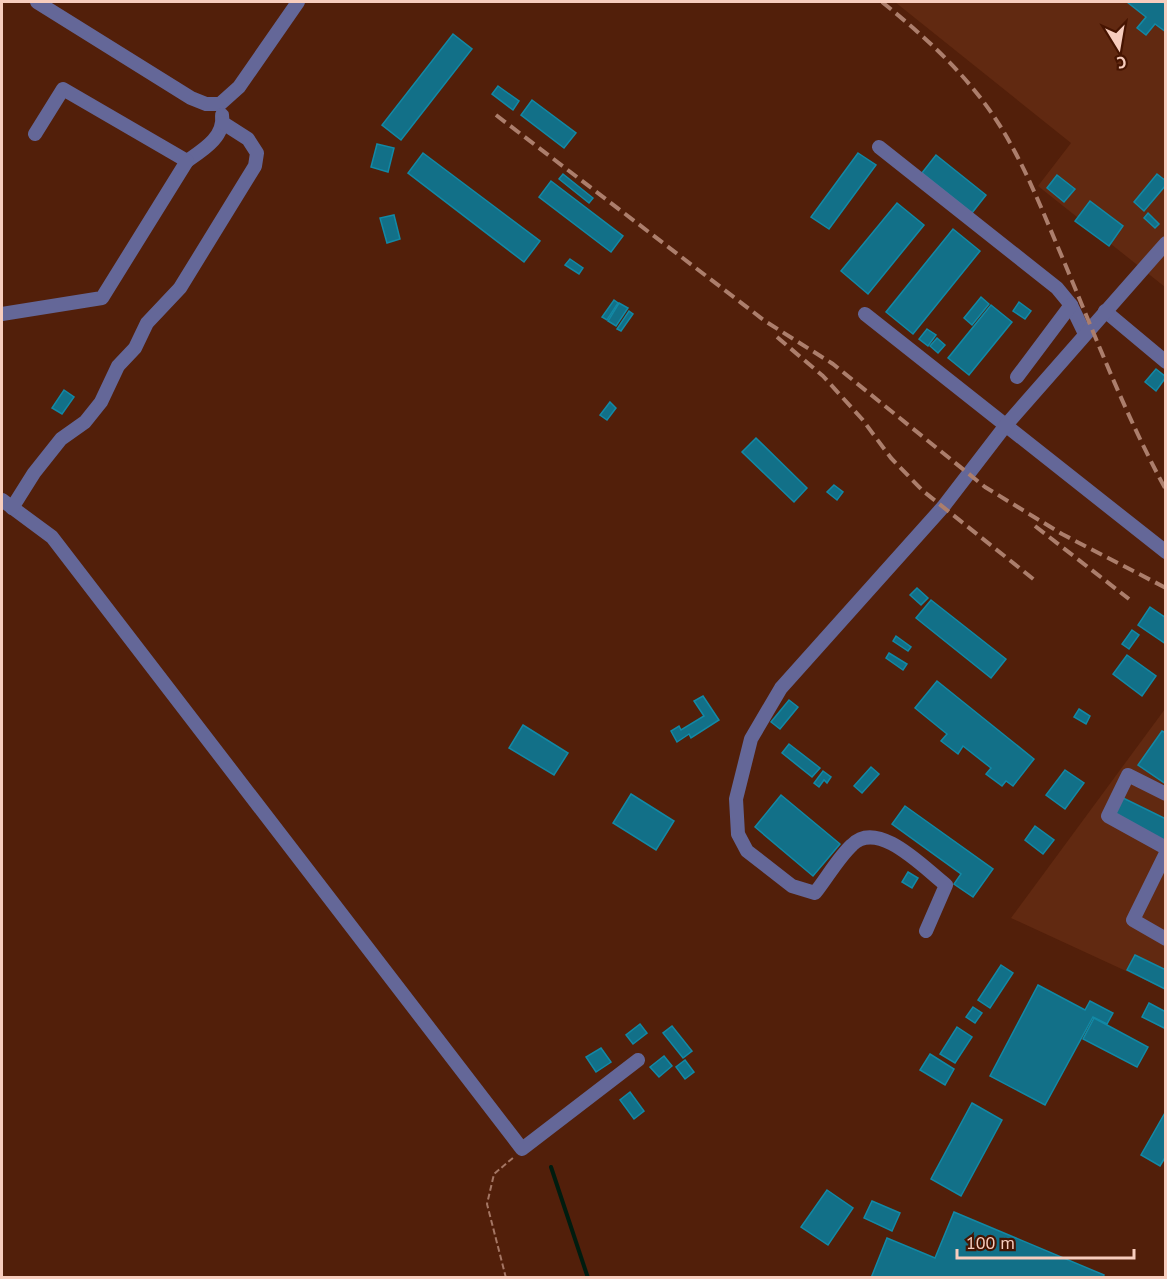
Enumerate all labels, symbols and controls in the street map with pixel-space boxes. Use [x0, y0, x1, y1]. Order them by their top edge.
north arrow [1089, 18, 1149, 78]
text: С [1116, 52, 1128, 73]
scale bar [957, 1222, 1134, 1260]
text: 100 m [966, 1231, 1015, 1254]

